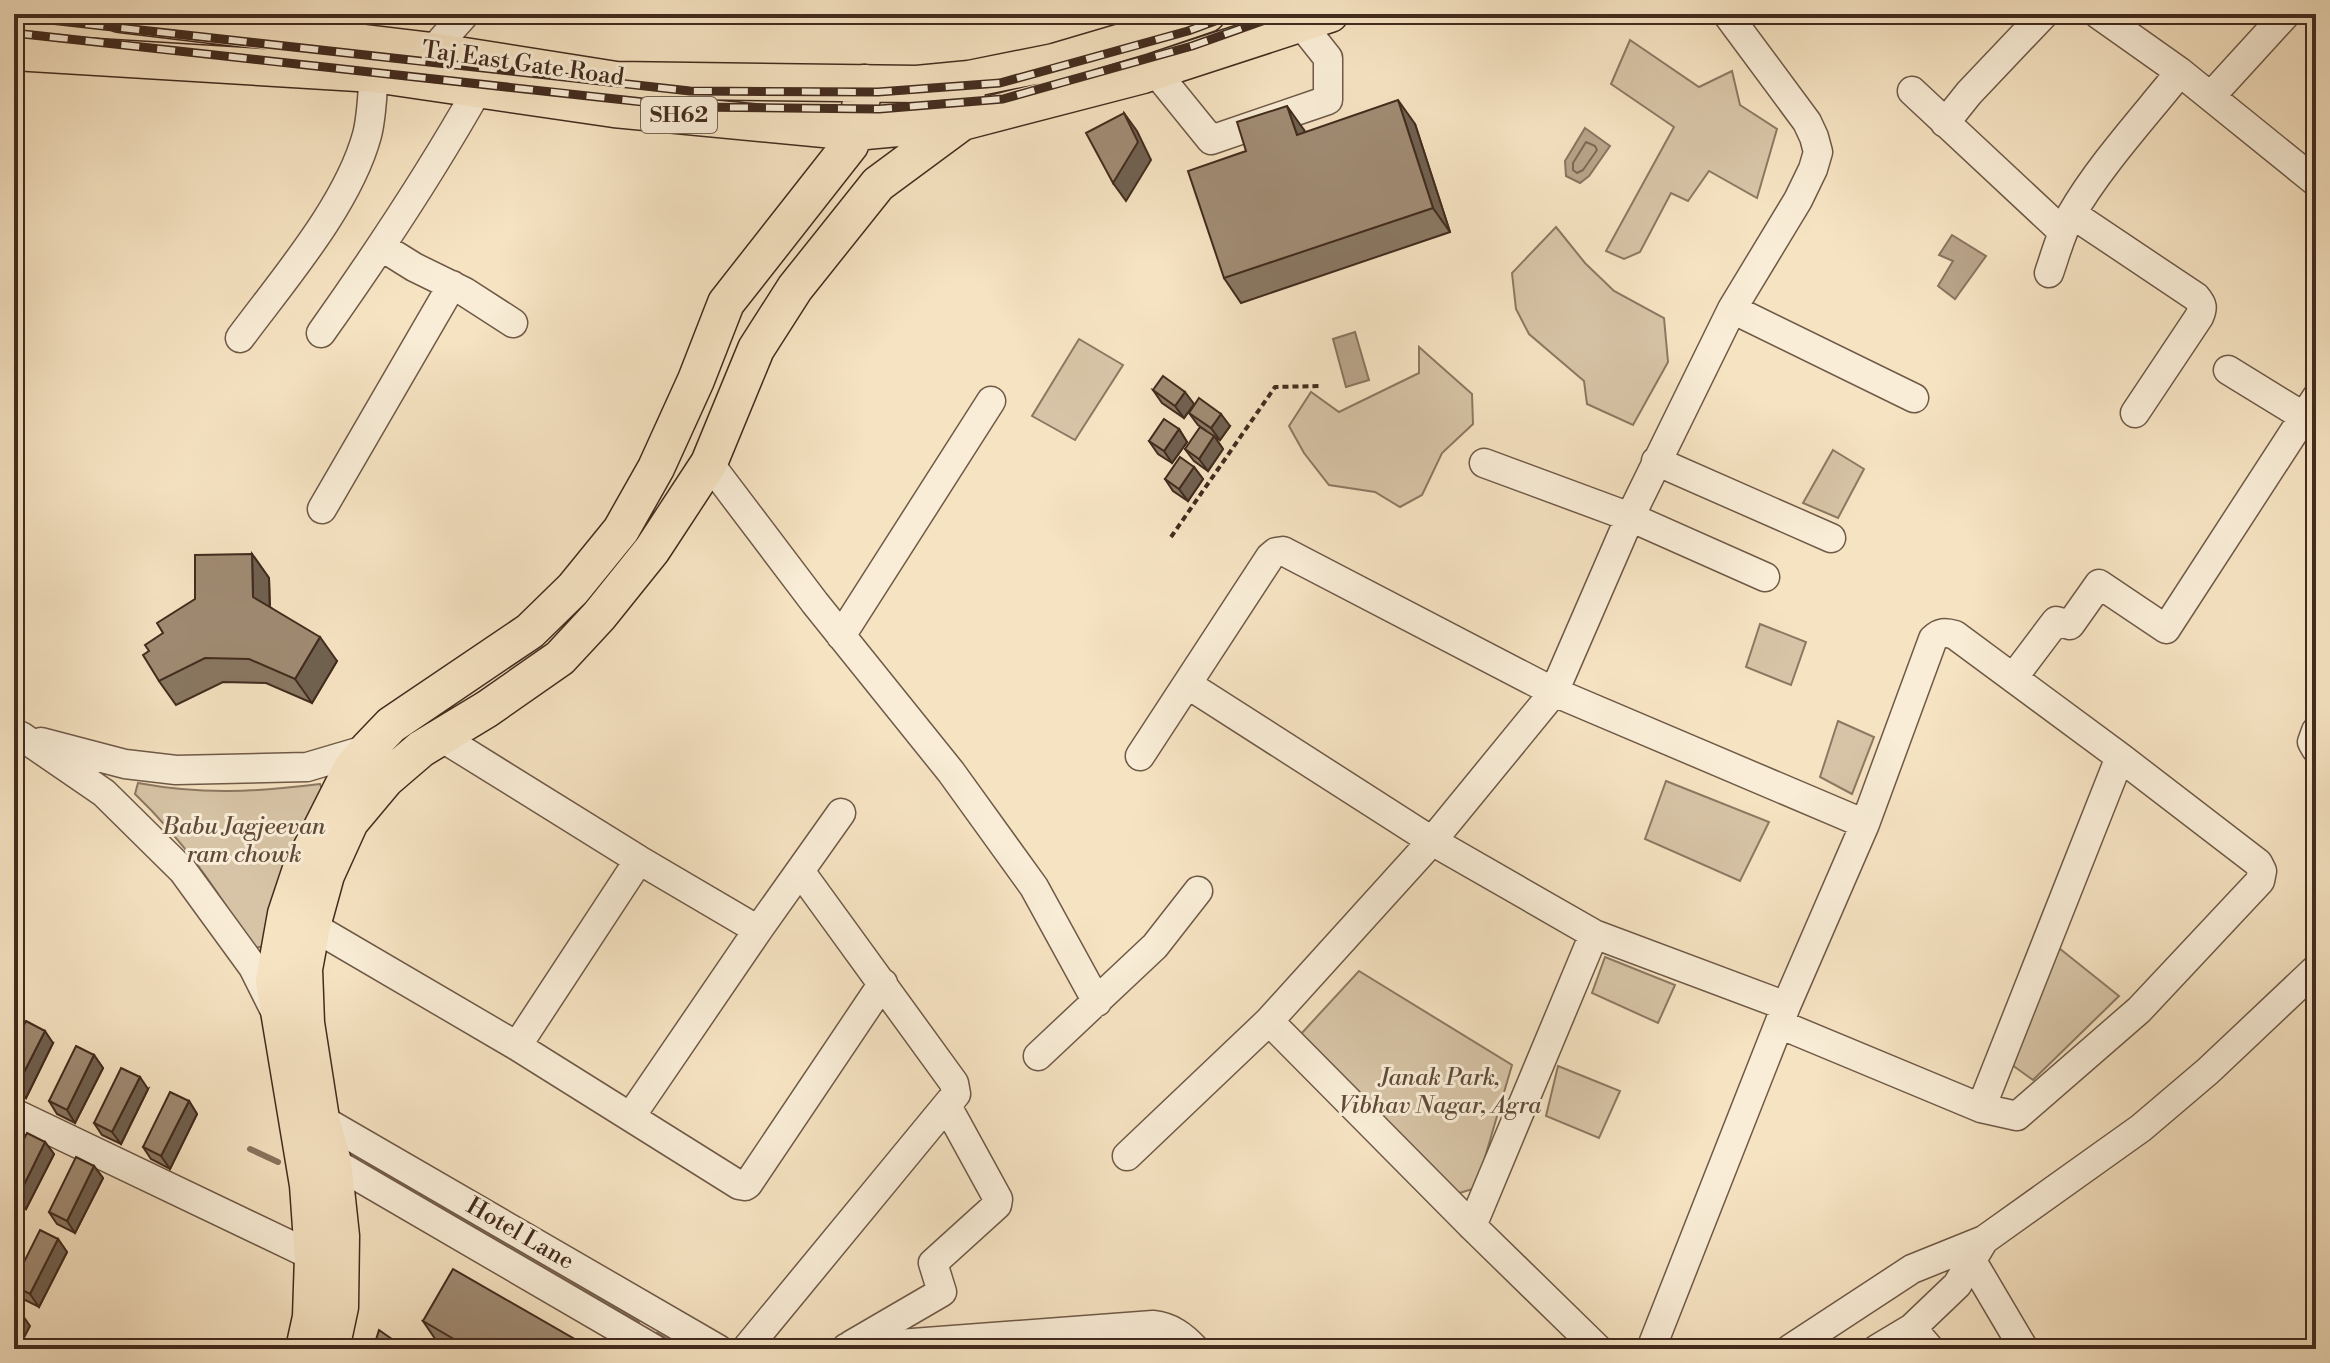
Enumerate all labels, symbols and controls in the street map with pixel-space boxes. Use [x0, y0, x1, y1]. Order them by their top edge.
street label: Taj East Gate Road [420, 35, 626, 93]
road number: SH62 [641, 97, 717, 133]
park label: Babu Jagjeevan ram chowk [161, 812, 326, 870]
park label: Janak Park, Vibhav Nagar, Agra [1339, 1063, 1542, 1121]
street label: Hotel Lane [461, 1191, 579, 1277]

